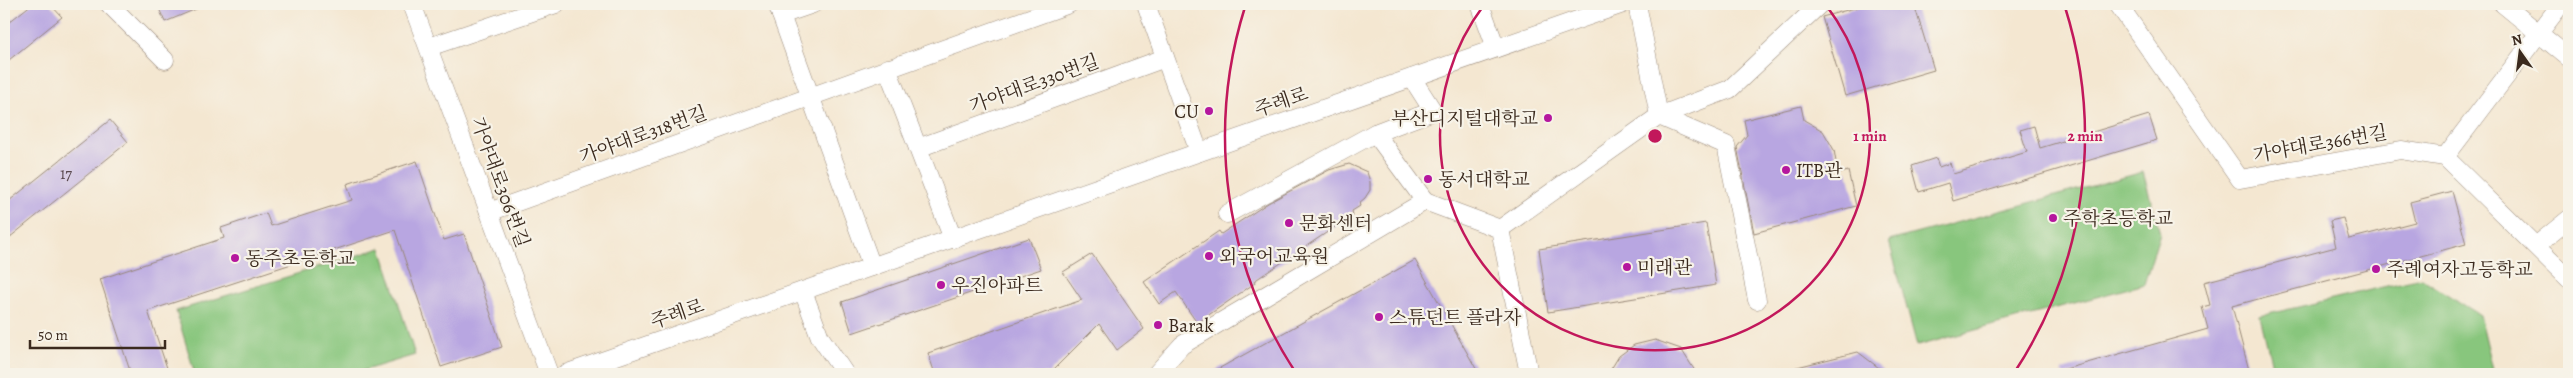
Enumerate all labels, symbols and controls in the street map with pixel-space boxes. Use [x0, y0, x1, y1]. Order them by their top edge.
north arrow [2496, 28, 2546, 78]
text: N [2510, 29, 2524, 50]
street label: 가야대로330번길 [966, 48, 1103, 119]
street label: 주례로 [1251, 81, 1312, 123]
place label: CU [1174, 99, 1199, 125]
street label: 가야대로318번길 [576, 100, 711, 170]
marker: CU [1203, 105, 1215, 117]
place label: 부산디지털대학교 [1391, 106, 1538, 132]
marker: 부산디지털대학교 [1542, 112, 1554, 124]
street label: 가야대로306번길 [464, 114, 536, 251]
street label: 가야대로366번길 [2251, 119, 2389, 169]
text: 1 min [1853, 126, 1887, 146]
text: 2 min [2067, 126, 2103, 146]
centre of rings [1646, 127, 1664, 145]
place label: ITB관 [1796, 158, 1843, 184]
house number: 17 [60, 163, 72, 185]
marker: ITB관 [1780, 164, 1792, 176]
place label: 동서대학교 [1438, 167, 1530, 193]
marker: 동서대학교 [1422, 173, 1434, 185]
place label: 주학초등학교 [2063, 206, 2173, 232]
place label: 문화센터 [1299, 211, 1372, 237]
marker: 주학초등학교 [2047, 212, 2059, 224]
marker: 문화센터 [1283, 217, 1295, 229]
place label: 외국어교육원 [1219, 244, 1329, 270]
place label: 동주초등학교 [245, 246, 355, 272]
marker: 외국어교육원 [1203, 250, 1215, 262]
marker: 동주초등학교 [229, 252, 241, 264]
place label: 미래관 [1637, 255, 1693, 281]
place label: 주례여자고등학교 [2386, 257, 2533, 283]
marker: 미래관 [1621, 261, 1633, 273]
marker: 주례여자고등학교 [2370, 263, 2382, 275]
place label: 우진아파트 [951, 273, 1043, 299]
marker: 우진아파트 [935, 279, 947, 291]
street label: 주례로 [647, 293, 708, 335]
place label: 스튜던트 플라자 [1389, 305, 1522, 331]
marker: 스튜던트 플라자 [1373, 311, 1385, 323]
place label: Barak [1168, 313, 1214, 339]
scale bar [30, 318, 165, 350]
marker: Barak [1152, 319, 1164, 331]
text: 50 m [38, 325, 68, 345]

